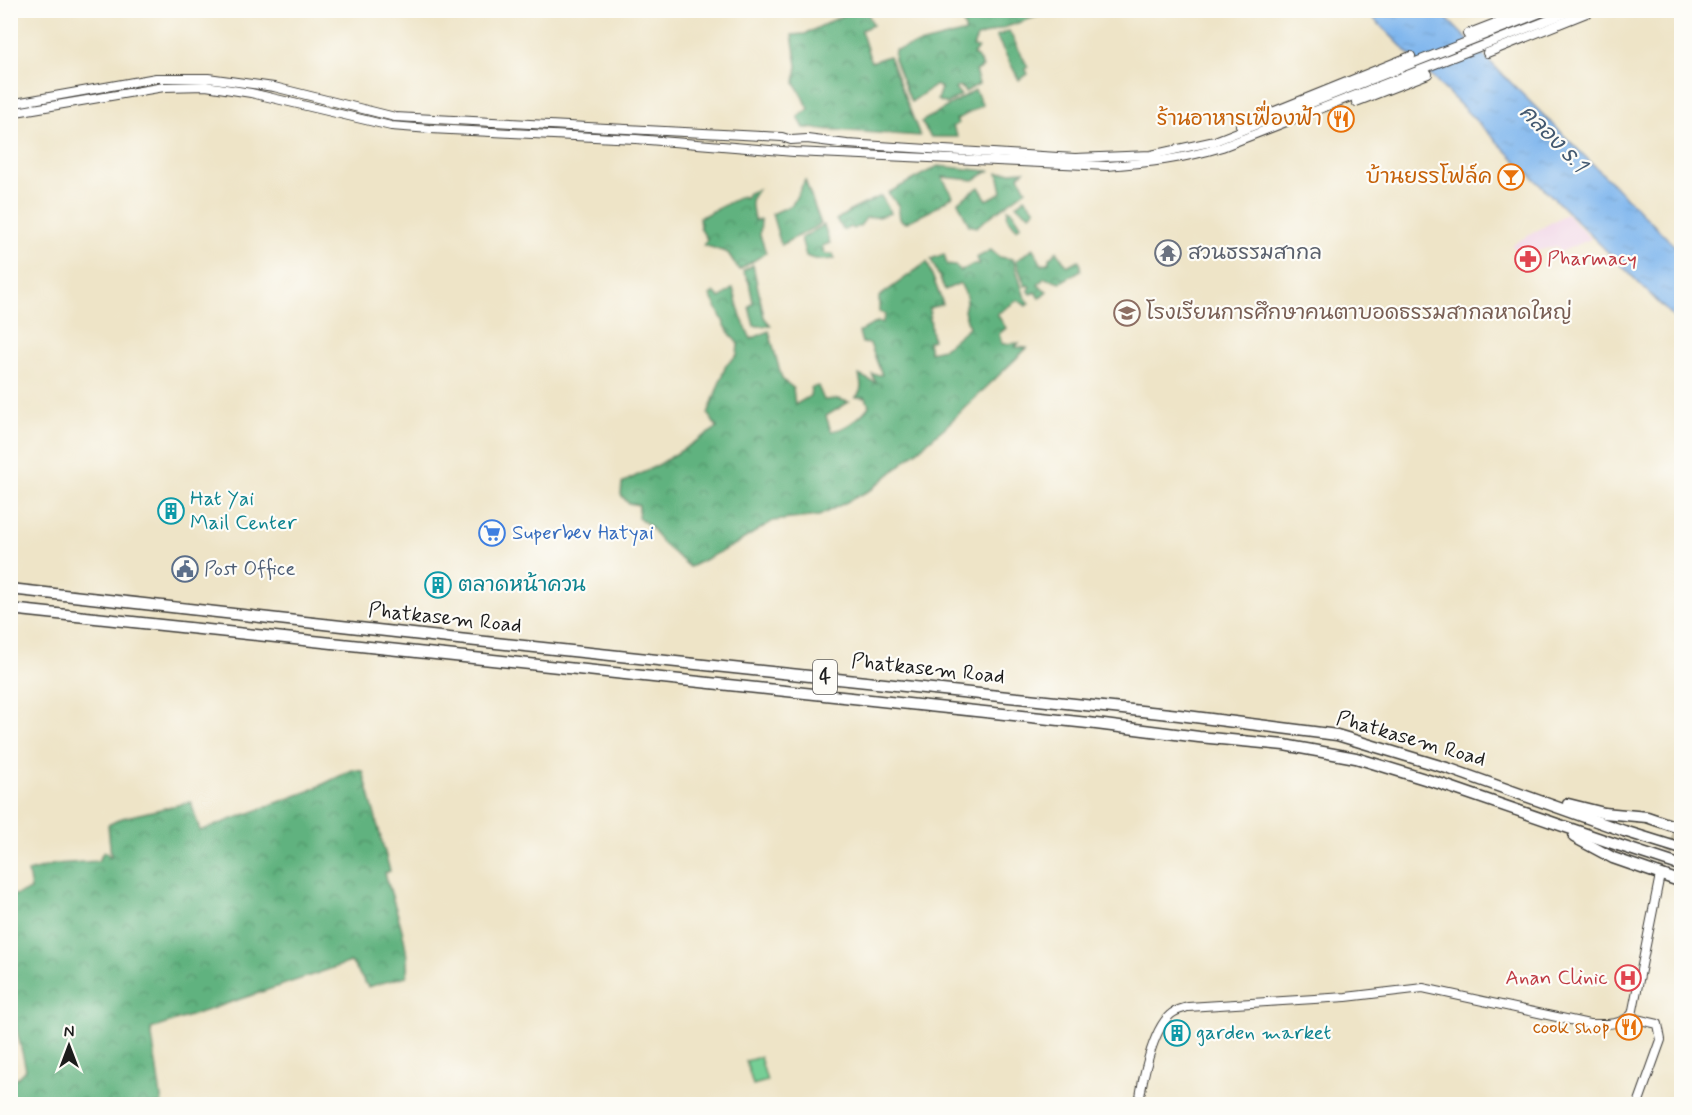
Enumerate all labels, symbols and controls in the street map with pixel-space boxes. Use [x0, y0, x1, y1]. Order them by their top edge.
water label: คลอง ร.1 [1513, 99, 1594, 180]
place label: ร้านอาหารเฟื่องฟ้า [1157, 100, 1322, 133]
restaurant icon: ร้านอาหารเฟื่องฟ้า [1326, 104, 1356, 134]
bar icon: บ้านยรรโฟล์ค [1496, 162, 1526, 192]
place label: บ้านยรรโฟล์ค [1366, 163, 1492, 191]
temple icon: สวนธรรมสากล [1153, 238, 1183, 268]
place label: สวนธรรมสากล [1188, 239, 1322, 267]
pharmacy icon: Pharmacy [1513, 244, 1543, 274]
place label: Pharmacy [1547, 245, 1637, 273]
school or university icon: โรงเรียนการศึกษาคนตาบอดธรรมสากลหาดใหญ่ [1112, 298, 1142, 328]
place label: โรงเรียนการศึกษาคนตาบอดธรรมสากลหาดใหญ่ [1146, 299, 1572, 327]
place label: Hat Yai Mail Center [190, 485, 297, 537]
building icon: Hat Yai Mail Center [156, 496, 186, 526]
supermarket icon: Superbev Hatyai [477, 518, 507, 548]
place label: Superbev Hatyai [512, 519, 654, 547]
public building icon: Post Office [170, 554, 200, 584]
place label: Post Office [204, 555, 296, 583]
building icon: ตลาดหน้าควน [423, 570, 453, 600]
place label: ตลาดหน้าควน [458, 571, 586, 599]
street label: Phatkasem Road [367, 596, 523, 640]
street label: Phatkasem Road [850, 647, 1006, 691]
road number: 4 [813, 660, 837, 694]
street label: Phatkasem Road [1333, 704, 1489, 774]
hospital icon: Anan Clinic [1613, 963, 1643, 993]
place label: Anan Clinic [1505, 964, 1608, 992]
restaurant icon: cook shop [1614, 1012, 1644, 1042]
place label: cook shop [1533, 1013, 1610, 1041]
north arrow [39, 1016, 99, 1076]
building icon: garden market [1162, 1018, 1192, 1048]
place label: garden market [1196, 1019, 1332, 1047]
text: N [64, 1022, 74, 1043]

